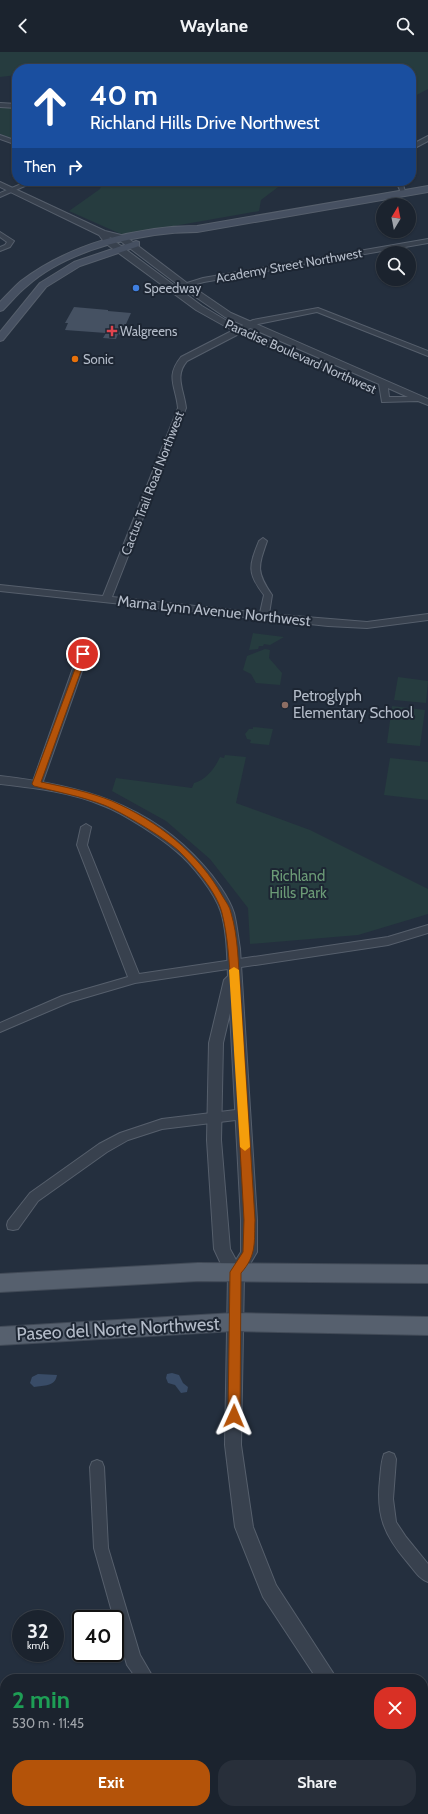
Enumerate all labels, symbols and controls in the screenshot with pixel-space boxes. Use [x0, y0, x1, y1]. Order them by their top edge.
icon: back [12, 15, 34, 37]
text: Waylane [180, 15, 248, 37]
icon: search [394, 15, 416, 37]
text: 40 m [90, 78, 158, 112]
icon: ahead [24, 80, 76, 132]
text: Richland Hills Drive Northwest [90, 112, 320, 134]
icon: right [64, 156, 86, 178]
text: Then [24, 158, 56, 176]
north arrow [376, 198, 416, 238]
map controls [376, 198, 416, 286]
street label: Academy Street Northwest [215, 244, 364, 286]
button: search [376, 246, 416, 286]
place label: Speedway [144, 280, 202, 296]
marker: Speedway [131, 283, 141, 293]
street label: Paradise Boulevard Northwest [223, 315, 380, 397]
place label: Walgreens [120, 323, 178, 339]
marker: Walgreens [107, 326, 117, 336]
place label: Sonic [83, 351, 114, 367]
marker: Sonic [70, 354, 80, 364]
street label: Cactus Trail Road Northwest [117, 408, 187, 557]
street label: Marna Lynn Avenue Northwest [116, 592, 312, 630]
pin [66, 637, 100, 671]
icon: arrive [72, 643, 94, 665]
place label: Petroglyph Elementary School [293, 687, 414, 722]
marker: Petroglyph Elementary School [280, 700, 290, 710]
park label: Richland Hills Park [269, 867, 327, 902]
street label: Paseo del Norte Northwest [16, 1313, 220, 1345]
position arrow [213, 1395, 255, 1437]
speed limit sign: 40 [72, 1610, 124, 1662]
text: 32 [27, 1619, 49, 1643]
text: km/h [27, 1639, 49, 1652]
text: 2 min [12, 1685, 70, 1714]
button: close [374, 1687, 416, 1729]
text: 530 m · 11:45 [12, 1715, 84, 1731]
button: Exit [12, 1760, 210, 1806]
button: Share [218, 1760, 416, 1806]

